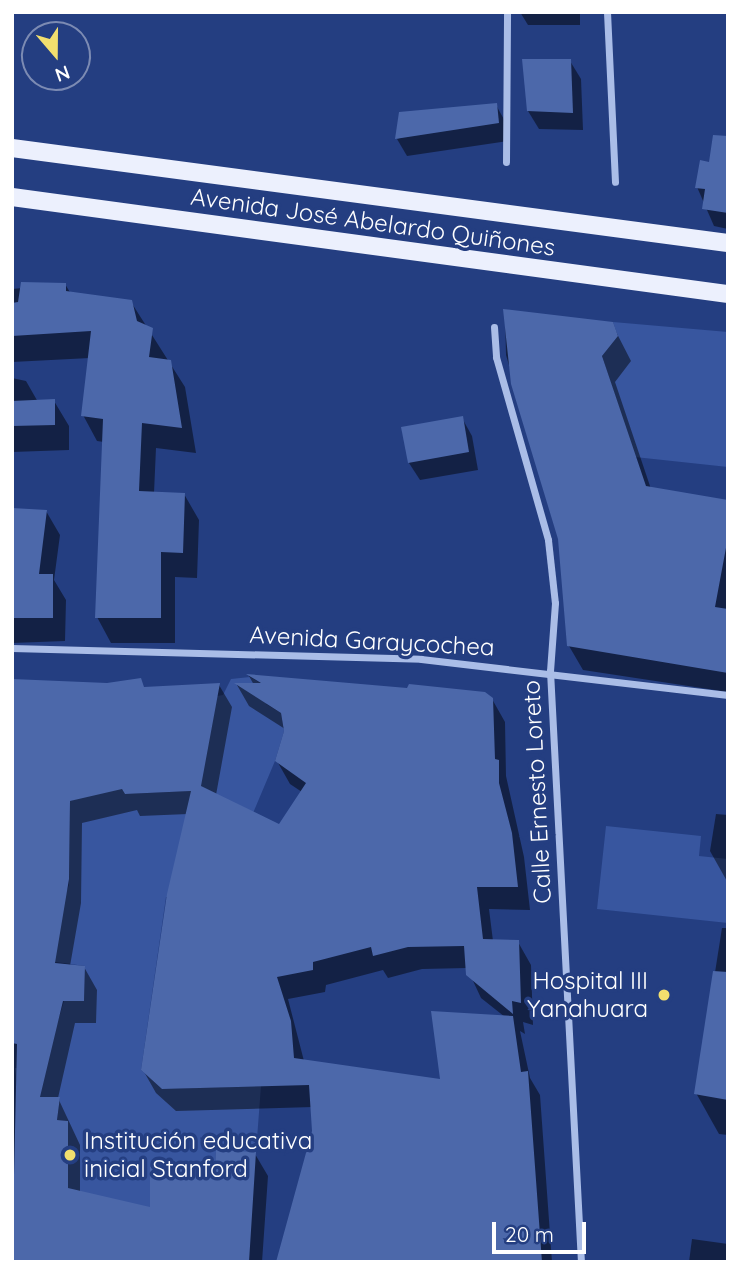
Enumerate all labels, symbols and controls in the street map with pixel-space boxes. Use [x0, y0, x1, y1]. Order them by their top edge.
north arrow [21, 21, 91, 91]
text: N [52, 60, 73, 88]
street label: Avenida José Abelardo Quiñones [189, 182, 557, 262]
street label: Avenida Garaycochea [249, 620, 495, 662]
street label: Calle Ernesto Loreto [517, 679, 557, 905]
place label: Hospital III Yanahuara [527, 967, 648, 1023]
marker: Hospital III Yanahuara [654, 985, 674, 1005]
place label: Institución educativa inicial Stanford [84, 1127, 312, 1183]
marker: Institución educativa inicial Stanford [62, 1147, 78, 1163]
scale bar [495, 1208, 590, 1252]
text: 20 m [505, 1221, 554, 1247]

